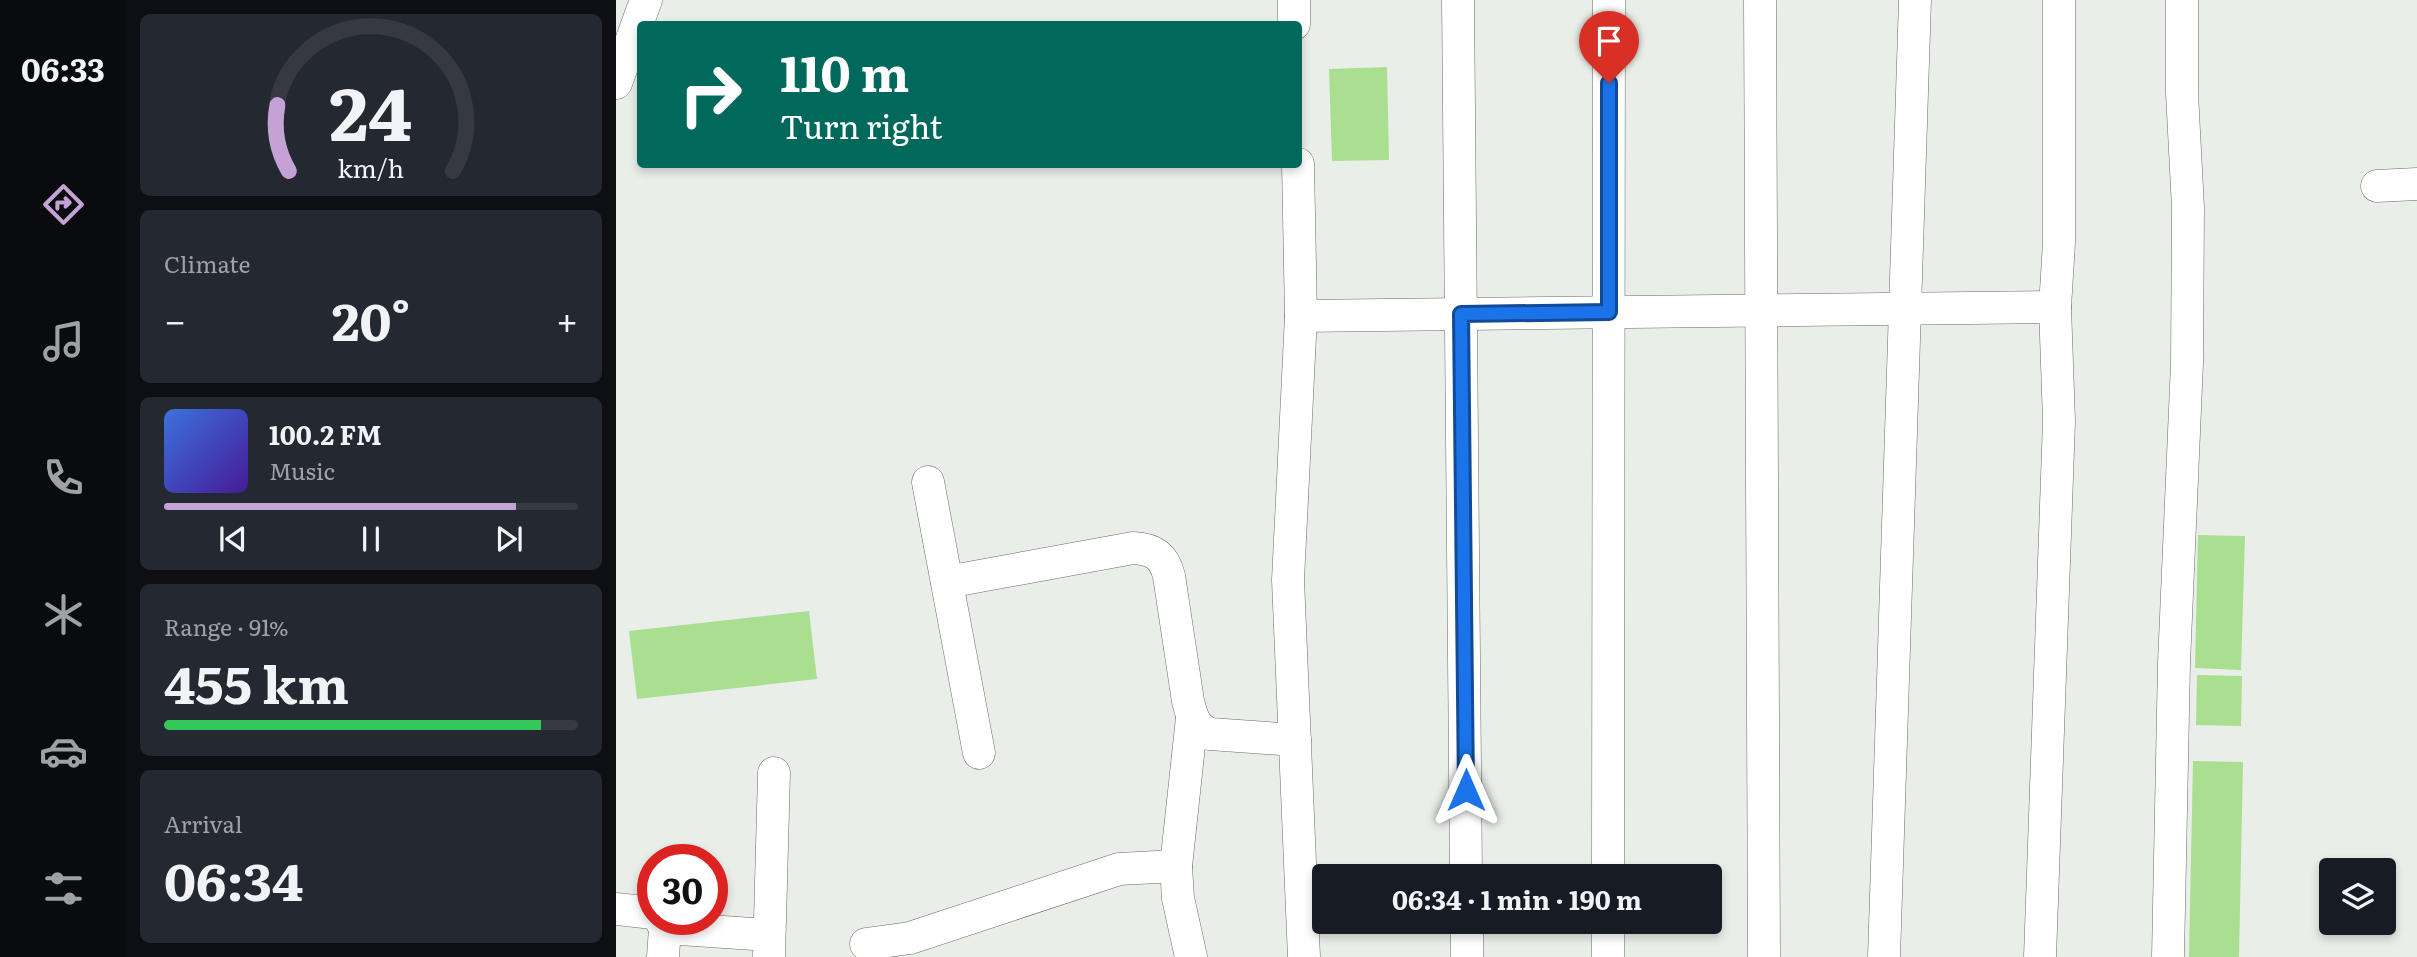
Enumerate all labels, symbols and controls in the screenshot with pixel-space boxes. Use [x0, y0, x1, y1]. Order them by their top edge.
pin [1579, 11, 1639, 83]
icon: arrive [1590, 22, 1628, 60]
text: 110 m [780, 34, 909, 107]
text: 06:33 [21, 44, 105, 92]
icon: right [665, 49, 756, 140]
text: 24 [330, 55, 413, 163]
text: Turn right [780, 101, 942, 149]
text: km/h [338, 149, 404, 186]
icon: directions [39, 180, 88, 229]
text: Climate [164, 246, 250, 280]
text: 20° [332, 280, 410, 357]
text: − [164, 290, 186, 347]
text: + [556, 290, 578, 347]
icon: music [39, 317, 88, 366]
text: 100.2 FM [269, 414, 382, 453]
icon: phone [39, 453, 88, 502]
text: Music [269, 453, 335, 487]
icon: previous [214, 520, 252, 558]
icon: pause [352, 520, 390, 558]
icon: next [490, 520, 528, 558]
icon: climate [39, 590, 88, 639]
text: Range · 91% [164, 609, 288, 643]
text: 455 km [164, 643, 349, 720]
icon: car [39, 727, 88, 776]
position arrow [1429, 753, 1503, 827]
text: Arrival [164, 806, 243, 840]
text: 06:34 [164, 840, 303, 917]
speed limit sign: 30 [637, 844, 728, 935]
map controls [2319, 858, 2396, 935]
button: layers [2319, 858, 2396, 935]
icon: filters [39, 864, 88, 913]
text: 06:34 · 1 min · 190 m [1392, 879, 1642, 918]

